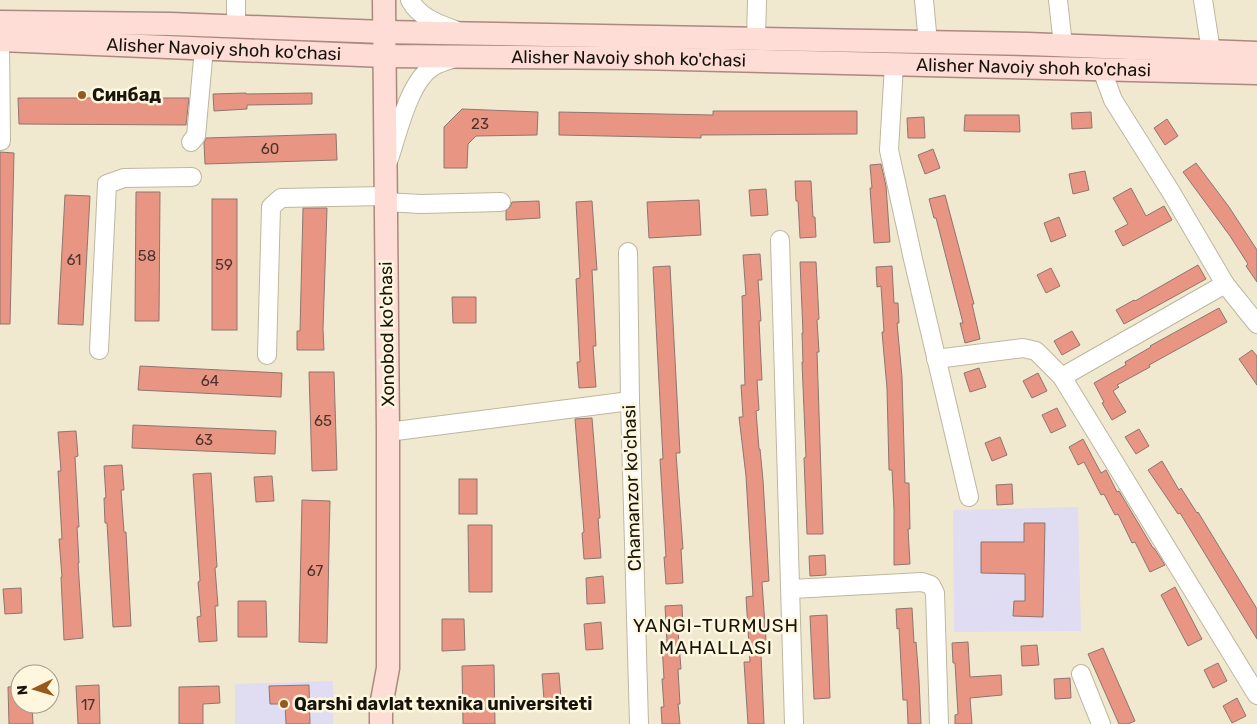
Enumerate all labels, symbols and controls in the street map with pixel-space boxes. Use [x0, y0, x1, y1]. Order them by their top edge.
street label: Alisher Navoiy shoh ko'chasi [106, 33, 342, 65]
street label: Alisher Navoiy shoh ko'chasi [511, 46, 746, 72]
street label: Alisher Navoiy shoh ko'chasi [916, 54, 1151, 81]
place label: Синбад [92, 84, 161, 106]
marker: Синбад [76, 89, 88, 101]
house number: 23 [471, 115, 489, 133]
house number: 60 [261, 140, 279, 158]
house number: 58 [138, 247, 156, 265]
house number: 61 [66, 251, 82, 269]
house number: 59 [215, 256, 233, 274]
street label: Xonobod ko'chasi [375, 261, 399, 407]
house number: 64 [201, 372, 219, 390]
street label: Chamanzor ko'chasi [618, 404, 646, 572]
house number: 65 [314, 412, 332, 430]
house number: 63 [195, 431, 213, 449]
house number: 67 [307, 562, 323, 580]
district label: YANGI-TURMUSH MAHALLASI [633, 614, 799, 659]
north arrow [10, 664, 60, 714]
text: N [14, 684, 31, 696]
place label: Qarshi davlat texnika universiteti [294, 693, 592, 715]
house number: 17 [81, 696, 95, 714]
marker: Qarshi davlat texnika universiteti [278, 698, 290, 710]

